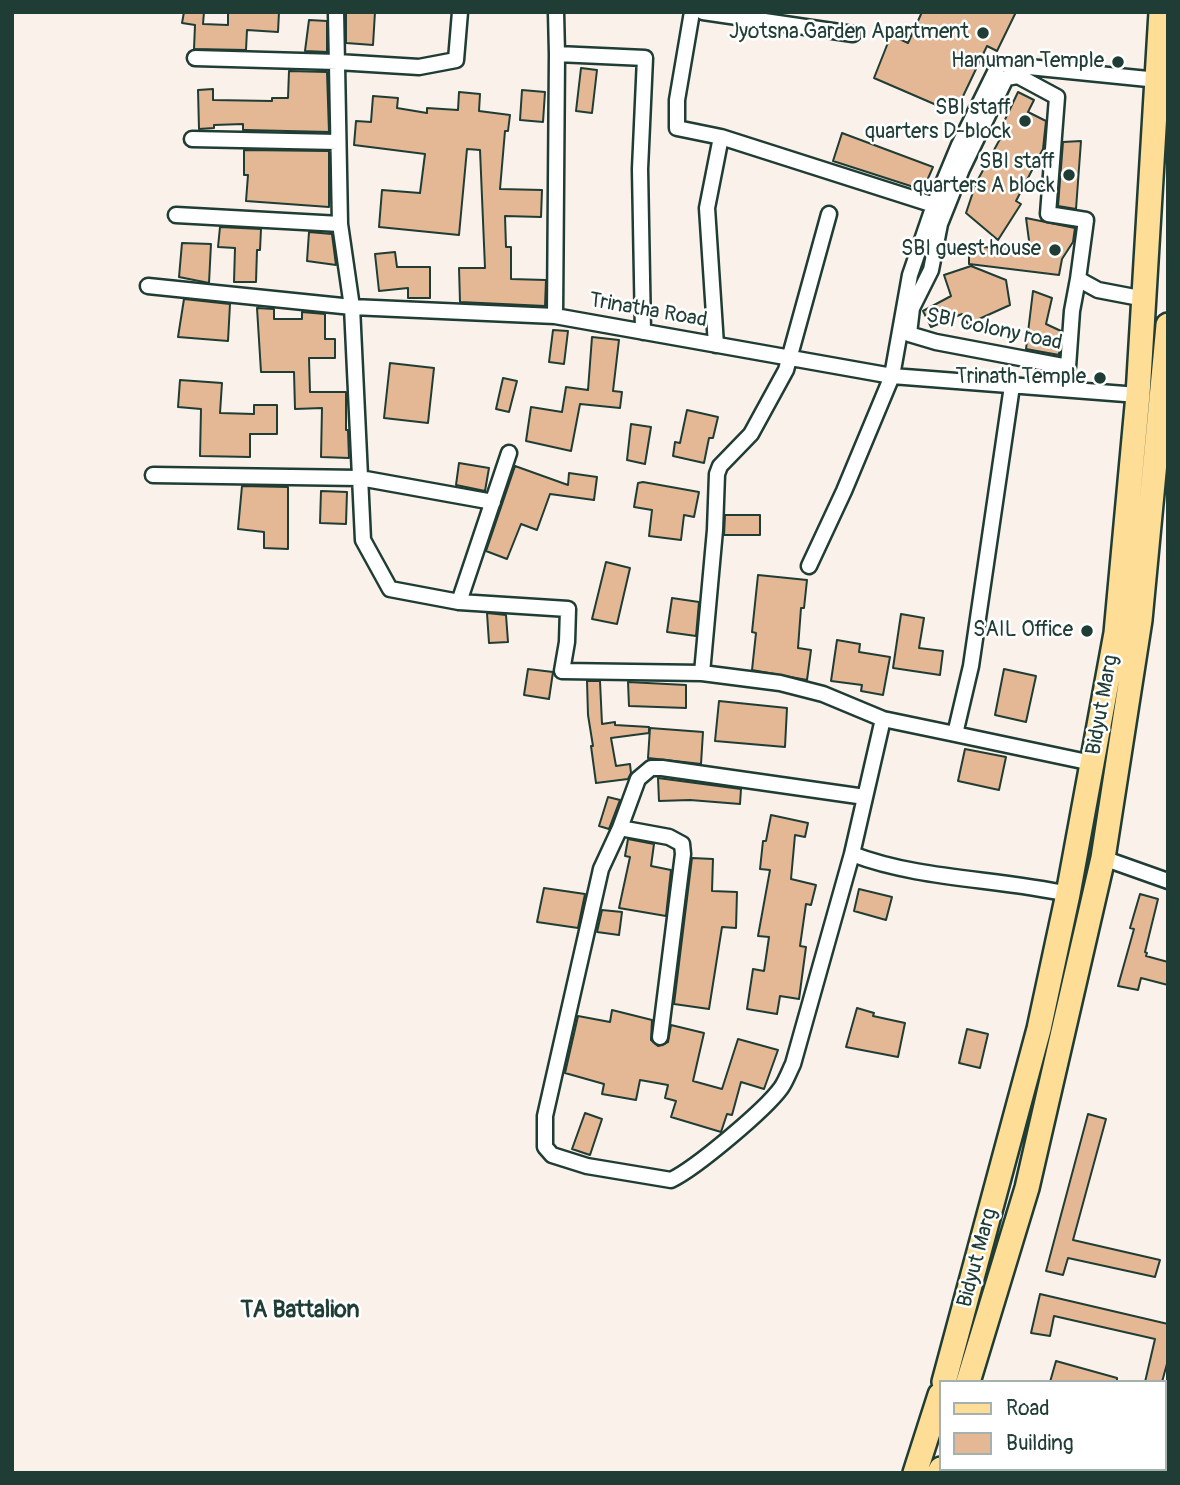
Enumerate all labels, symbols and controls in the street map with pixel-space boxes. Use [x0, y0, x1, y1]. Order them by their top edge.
place label: Jyotsna Garden Apartment [729, 20, 969, 46]
marker: Jyotsna Garden Apartment [975, 25, 991, 41]
place label: Hanuman Temple [951, 49, 1104, 75]
marker: Hanuman Temple [1110, 54, 1126, 70]
place label: SBI staff quarters D-block [865, 96, 1011, 146]
marker: SBI staff quarters D-block [1017, 113, 1033, 129]
place label: SBI staff quarters A block [913, 150, 1055, 200]
marker: SBI staff quarters A block [1061, 167, 1077, 183]
place label: SBI guest house [901, 237, 1041, 263]
marker: SBI guest house [1047, 242, 1063, 258]
street label: Trinatha Road [587, 288, 709, 334]
street label: SBI Colony road [924, 303, 1064, 357]
place label: Trinath Temple [956, 365, 1086, 391]
marker: Trinath Temple [1092, 370, 1108, 386]
place label: SAIL Office [973, 618, 1073, 644]
marker: SAIL Office [1079, 623, 1095, 639]
street label: Bidyut Marg [1082, 653, 1124, 757]
street label: Bidyut Marg [953, 1206, 1003, 1310]
district label: TA Battalion [241, 1297, 359, 1325]
legend [939, 1380, 1166, 1471]
text: Road [1006, 1395, 1050, 1422]
text: Building [1006, 1430, 1073, 1457]

